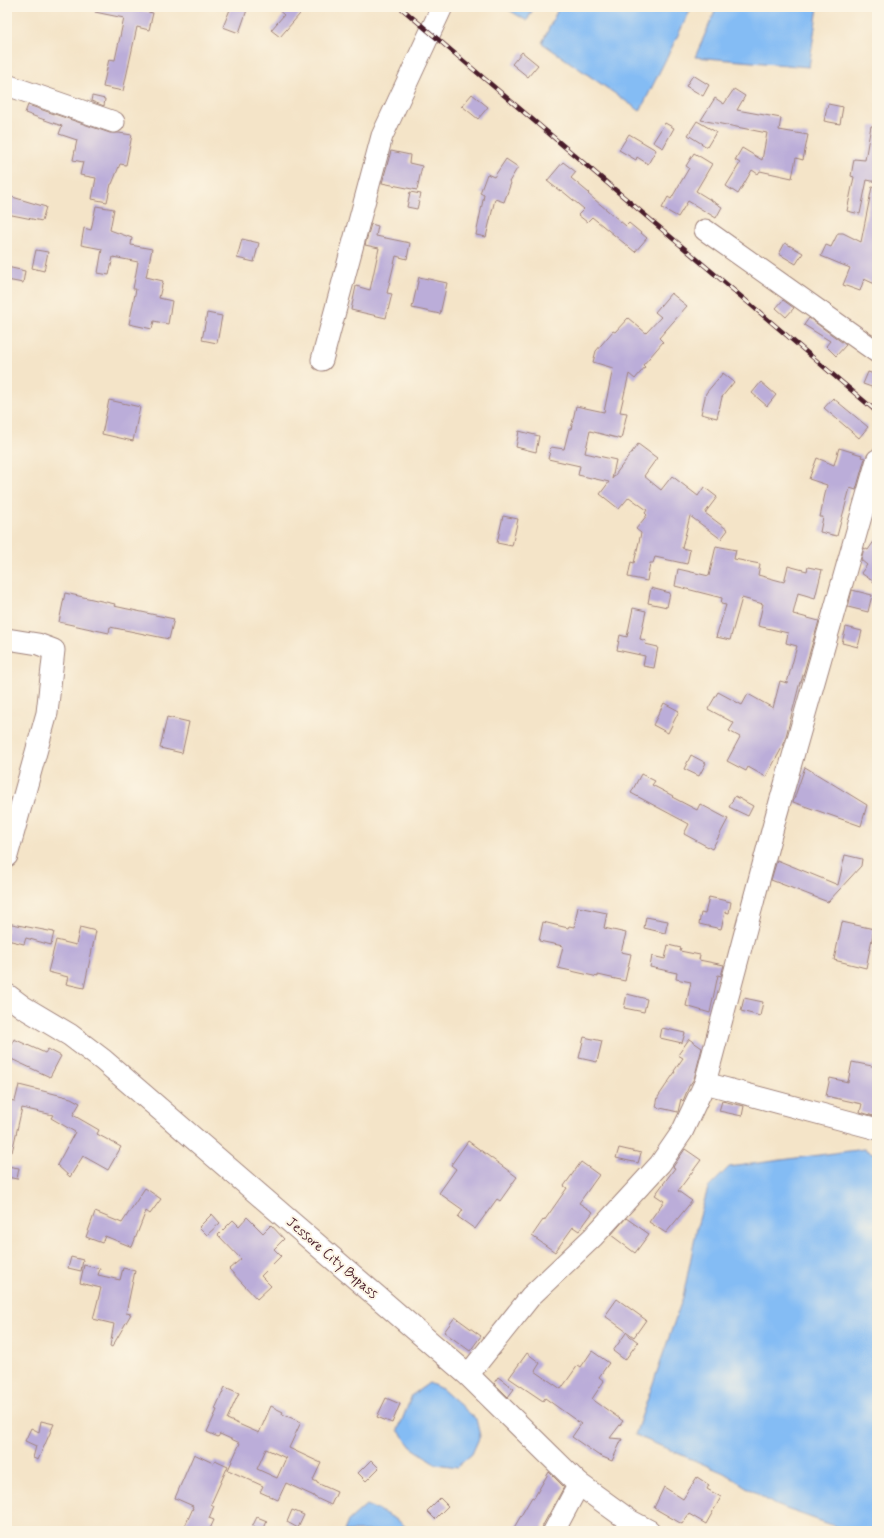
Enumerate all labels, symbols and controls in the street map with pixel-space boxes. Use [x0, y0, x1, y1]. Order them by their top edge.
street label: Jessore City Bypass [282, 1213, 382, 1303]

